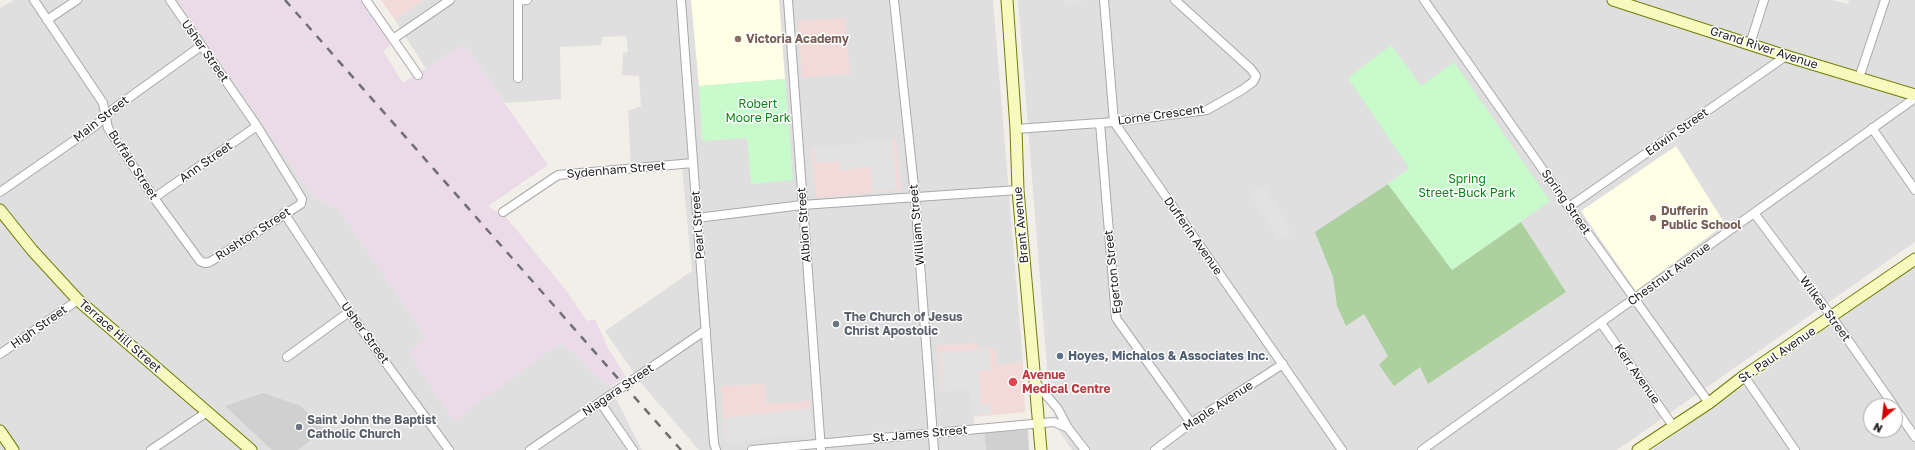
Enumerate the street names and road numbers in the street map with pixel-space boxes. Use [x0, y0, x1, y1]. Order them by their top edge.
street label: Usher Street [178, 17, 232, 85]
street label: Grand River Avenue [1708, 24, 1820, 72]
street label: Main Street [70, 93, 132, 145]
street label: Lorne Crescent [1117, 102, 1205, 128]
street label: Edwin Street [1643, 105, 1711, 159]
street label: Buffalo Street [105, 127, 161, 203]
street label: Ann Street [177, 139, 235, 185]
street label: Sydenham Street [566, 159, 666, 181]
street label: Spring Street [1538, 167, 1594, 237]
street label: William Street [906, 184, 928, 266]
street label: Brant Avenue [1010, 186, 1032, 264]
street label: Albion Street [794, 187, 814, 263]
street label: Pearl Street [688, 190, 708, 260]
street label: Dufferin Avenue [1161, 194, 1225, 278]
street label: Rushton Street [213, 204, 293, 264]
street label: Egerton Street [1101, 229, 1125, 315]
street label: Chestnut Avenue [1625, 239, 1713, 309]
street label: Wilkes Street [1797, 274, 1853, 344]
street label: Terrace Hill Street [76, 296, 164, 376]
street label: Usher Street [338, 299, 392, 367]
street label: High Street [8, 302, 70, 352]
street label: St. Paul Avenue [1736, 324, 1818, 386]
street label: Kerr Avenue [1611, 341, 1663, 407]
street label: Niagara Street [580, 361, 656, 419]
street label: Maple Avenue [1180, 378, 1256, 434]
street label: St. James Street [872, 423, 968, 445]

